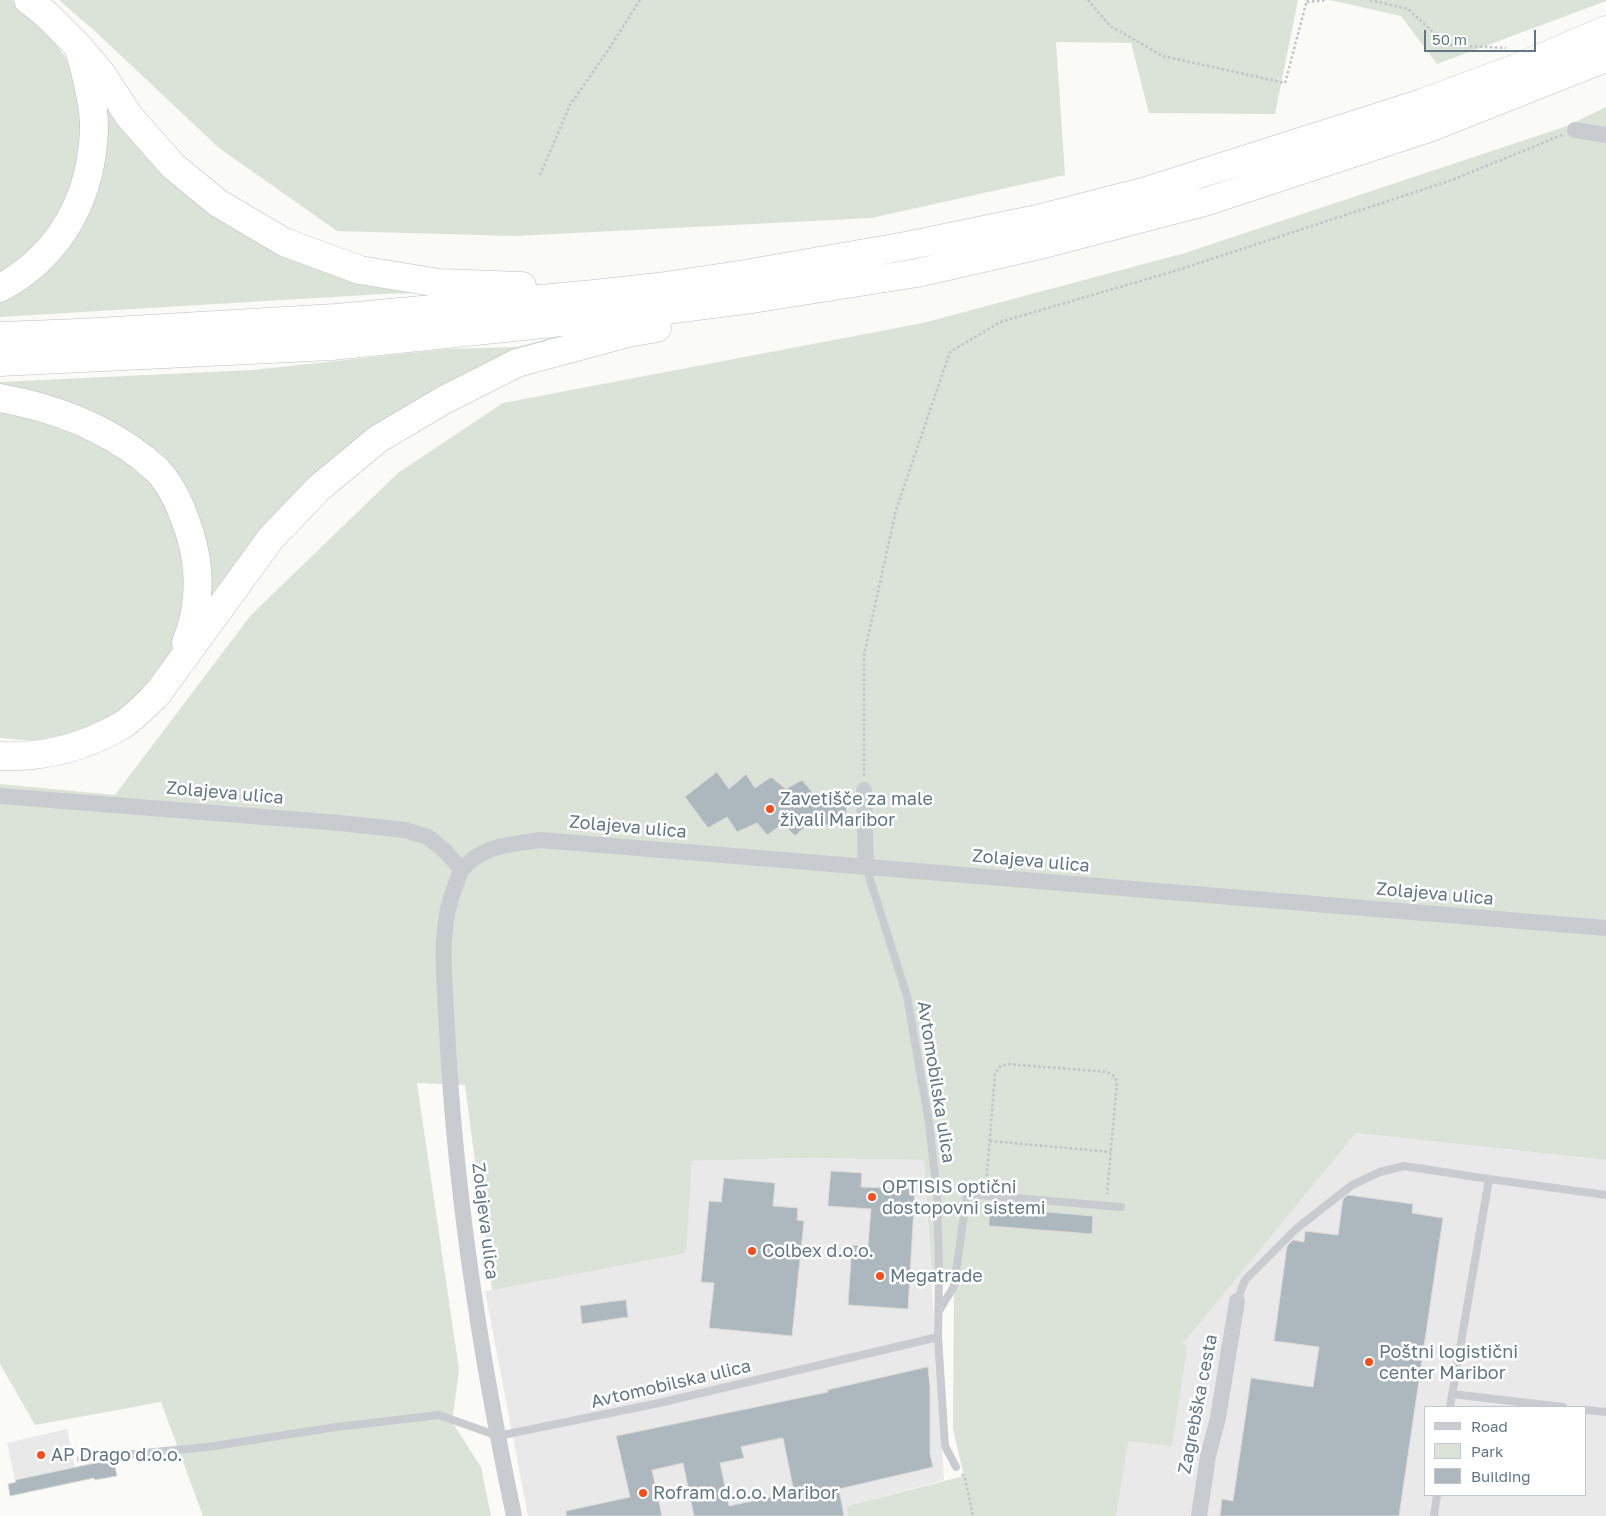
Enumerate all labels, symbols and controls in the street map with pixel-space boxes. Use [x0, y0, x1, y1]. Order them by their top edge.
scale bar [1426, 20, 1538, 52]
text: 50 m [1432, 30, 1467, 48]
street label: Zolajeva ulica [165, 777, 285, 809]
place label: Zavetišče za male živali Maribor [780, 788, 933, 831]
marker: Zavetišče za male živali Maribor [764, 803, 776, 815]
street label: Zolajeva ulica [568, 811, 688, 843]
street label: Zolajeva ulica [971, 845, 1091, 877]
street label: Zolajeva ulica [1375, 878, 1495, 910]
street label: Avtomobilska ulica [913, 999, 959, 1165]
street label: Zolajeva ulica [467, 1161, 503, 1281]
place label: OPTISIS optični dostopovni sistemi [882, 1176, 1046, 1218]
marker: OPTISIS optični dostopovni sistemi [866, 1191, 878, 1203]
place label: Colbex d.o.o. [762, 1240, 874, 1262]
marker: Colbex d.o.o. [746, 1245, 758, 1257]
place label: Megatrade [890, 1265, 983, 1287]
marker: Megatrade [874, 1270, 886, 1282]
street label: Zagrebška cesta [1174, 1332, 1222, 1476]
place label: Poštni logistični center Maribor [1379, 1341, 1518, 1384]
street label: Avtomobilska ulica [589, 1355, 753, 1413]
marker: Poštni logistični center Maribor [1363, 1356, 1375, 1368]
legend [1424, 1406, 1586, 1496]
text: Road [1471, 1417, 1508, 1435]
text: Park [1471, 1442, 1503, 1460]
place label: AP Drago d.o.o. [51, 1444, 183, 1466]
marker: AP Drago d.o.o. [35, 1449, 47, 1461]
text: Building [1471, 1467, 1531, 1485]
place label: Rofram d.o.o. Maribor [653, 1482, 838, 1504]
marker: Rofram d.o.o. Maribor [637, 1487, 649, 1499]

